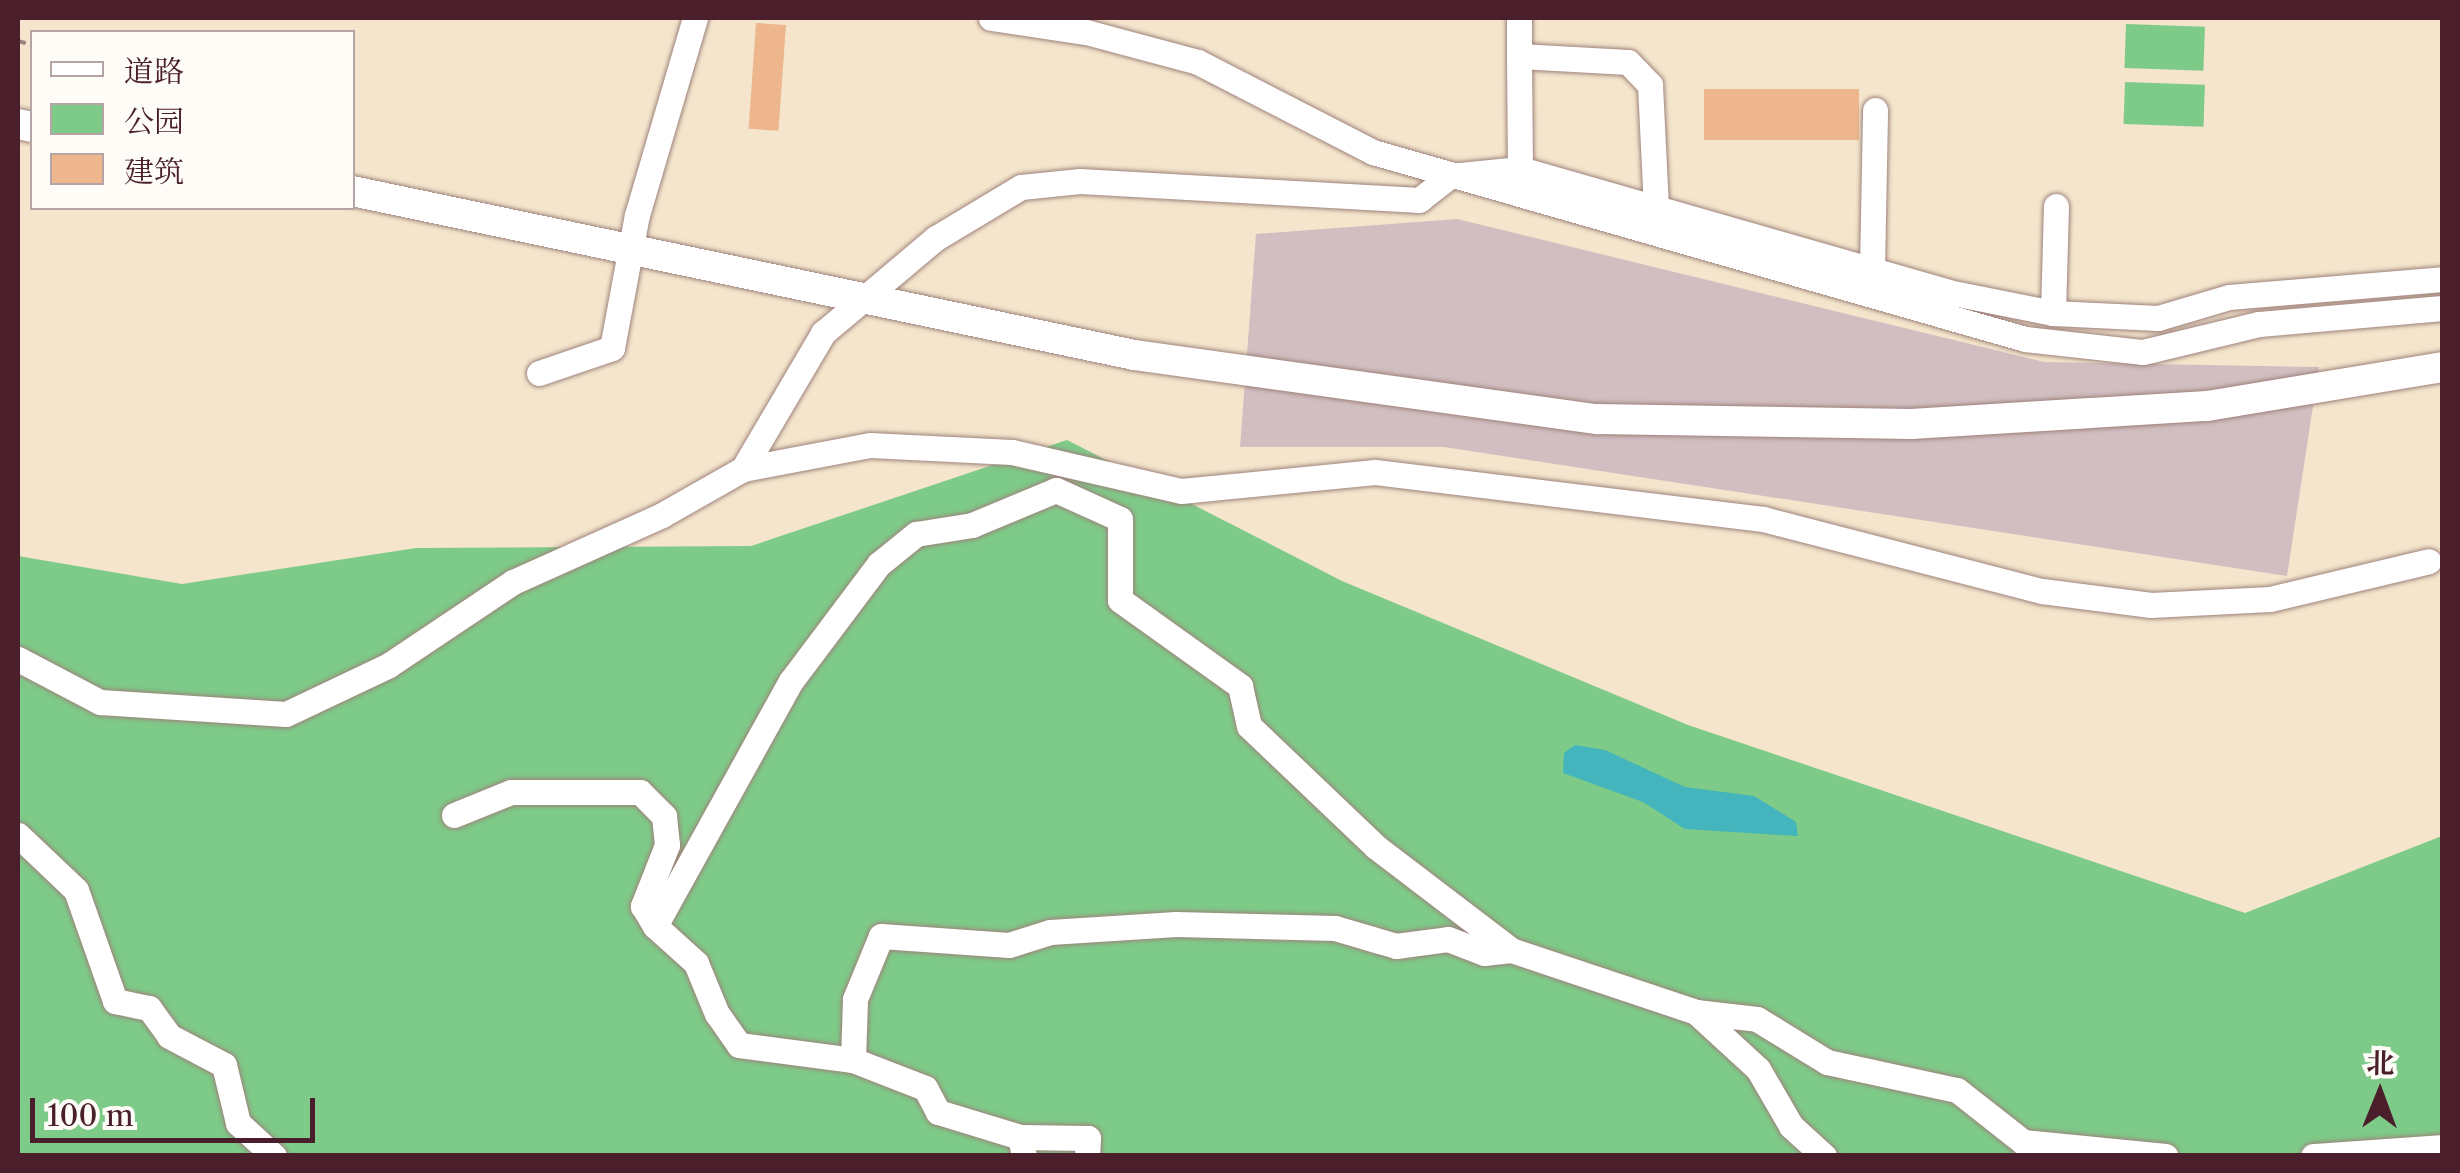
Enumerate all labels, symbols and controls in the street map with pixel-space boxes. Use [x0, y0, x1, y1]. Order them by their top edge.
legend [30, 30, 355, 210]
text: 道路 [124, 53, 184, 90]
text: 公园 [124, 103, 184, 140]
text: 建筑 [124, 153, 184, 190]
north arrow [2330, 1043, 2430, 1143]
text: 北 [2366, 1046, 2395, 1080]
scale bar [35, 1078, 320, 1140]
text: 100 m [47, 1097, 134, 1134]

